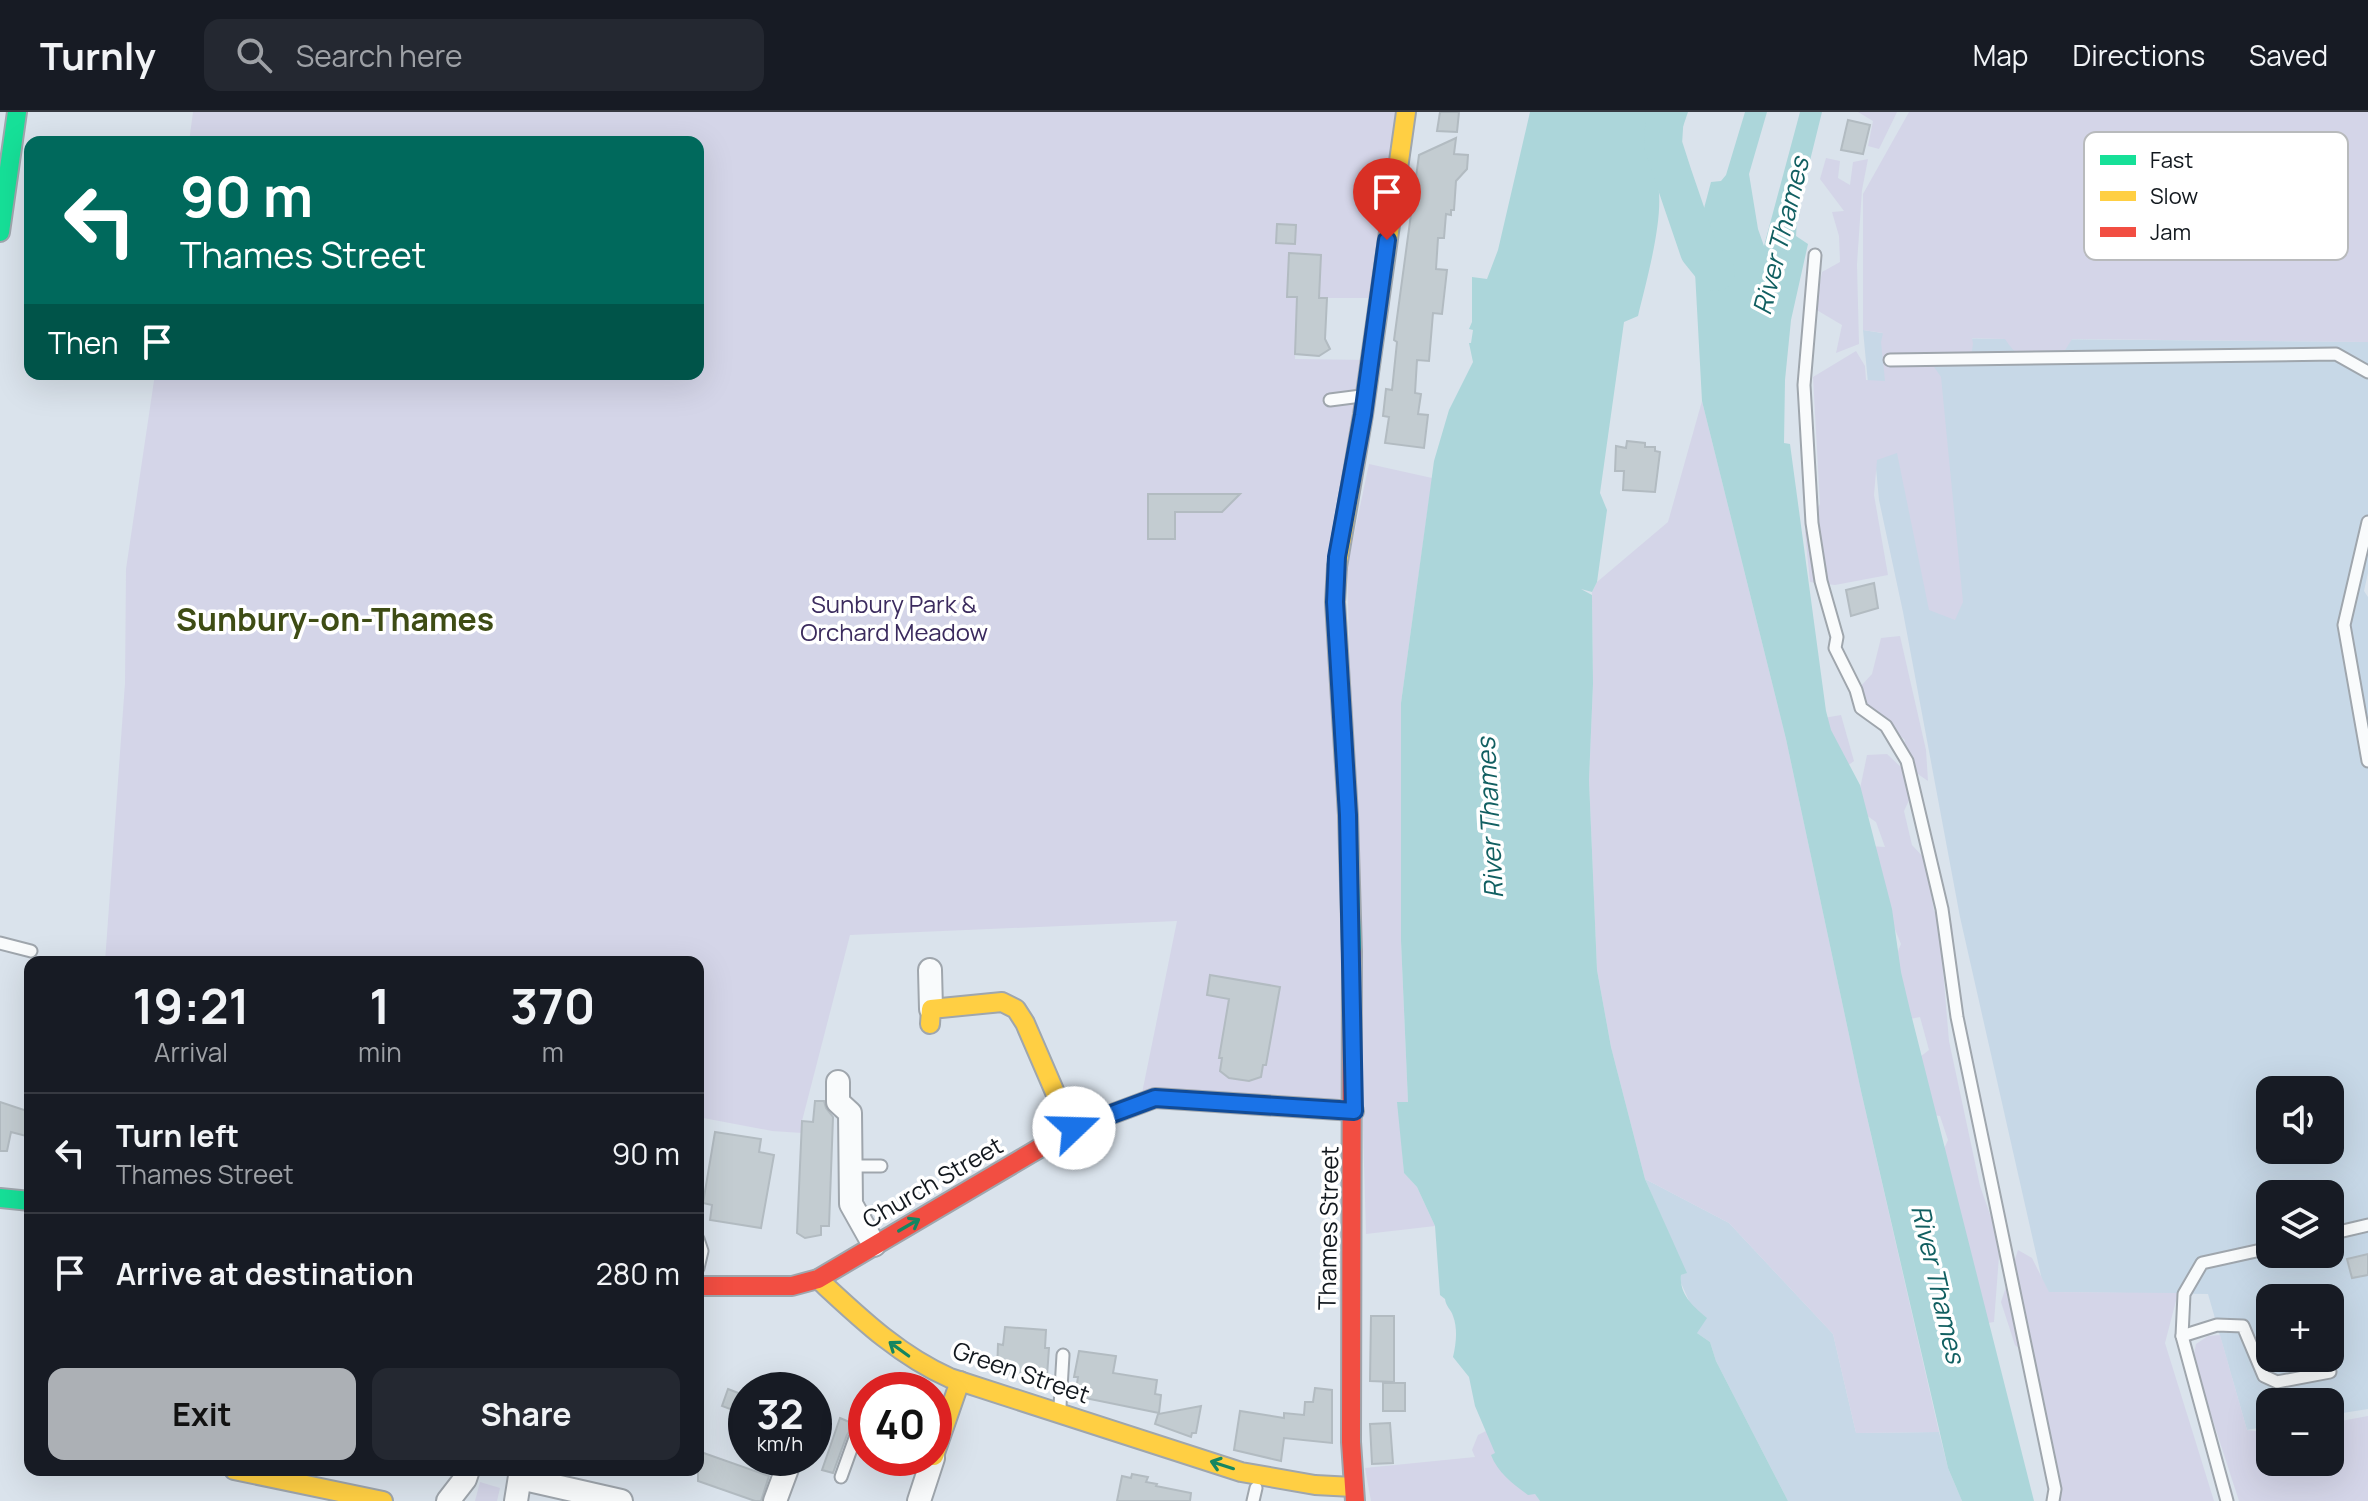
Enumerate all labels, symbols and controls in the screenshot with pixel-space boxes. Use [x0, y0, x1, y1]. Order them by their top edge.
search box [204, 19, 764, 91]
text: Turnly [40, 29, 156, 81]
icon: search [232, 33, 276, 77]
text: Search here [296, 35, 463, 76]
text: Map [1973, 36, 2028, 74]
text: Directions [2072, 36, 2205, 74]
text: Saved [2249, 36, 2328, 74]
legend [2084, 132, 2348, 260]
text: Fast [2150, 145, 2193, 175]
water label: River Thames [1743, 151, 1818, 318]
text: 90 m [180, 157, 313, 234]
pin [1353, 158, 1421, 240]
icon: left [48, 168, 152, 272]
icon: arrive [1365, 170, 1409, 214]
text: Slow [2150, 181, 2198, 211]
text: Jam [2150, 217, 2191, 247]
text: Thames Street [180, 230, 426, 279]
icon: arrive [135, 320, 179, 364]
text: Then [48, 322, 119, 363]
park label: Sunbury Park & Orchard Meadow [800, 587, 988, 648]
district label: Sunbury-on-Thames [176, 597, 494, 641]
water label: River Thames [1467, 734, 1511, 899]
text: 19:21 [133, 973, 250, 1038]
text: 1 [369, 973, 390, 1038]
text: 370 [510, 973, 595, 1038]
text: Arrival [154, 1034, 228, 1070]
text: min [358, 1034, 402, 1070]
text: m [542, 1034, 564, 1070]
map controls [2256, 1076, 2344, 1476]
button: sound [2256, 1076, 2344, 1164]
position arrow [1032, 1086, 1116, 1170]
text: Turn left [116, 1115, 239, 1156]
street label: Church Street [856, 1128, 1008, 1235]
icon: left [48, 1131, 92, 1175]
text: 90 m [612, 1133, 680, 1174]
street label: Thames Street [1310, 1146, 1345, 1310]
text: Thames Street [116, 1156, 294, 1192]
button: layers [2256, 1180, 2344, 1268]
water label: River Thames [1903, 1201, 1975, 1369]
one-way arrow [897, 1217, 920, 1233]
icon: arrive [48, 1251, 92, 1295]
text: Arrive at destination [116, 1253, 414, 1294]
text: 280 m [596, 1253, 680, 1294]
button: + [2256, 1284, 2344, 1372]
street label: Green Street [949, 1333, 1094, 1410]
one-way arrow [889, 1341, 911, 1357]
button: Exit [48, 1368, 356, 1460]
button: Share [372, 1368, 680, 1460]
speed limit sign: 40 [848, 1372, 952, 1476]
text: 32 [756, 1386, 804, 1441]
button: − [2256, 1388, 2344, 1476]
text: km/h [757, 1430, 803, 1457]
one-way arrow [1209, 1457, 1235, 1472]

